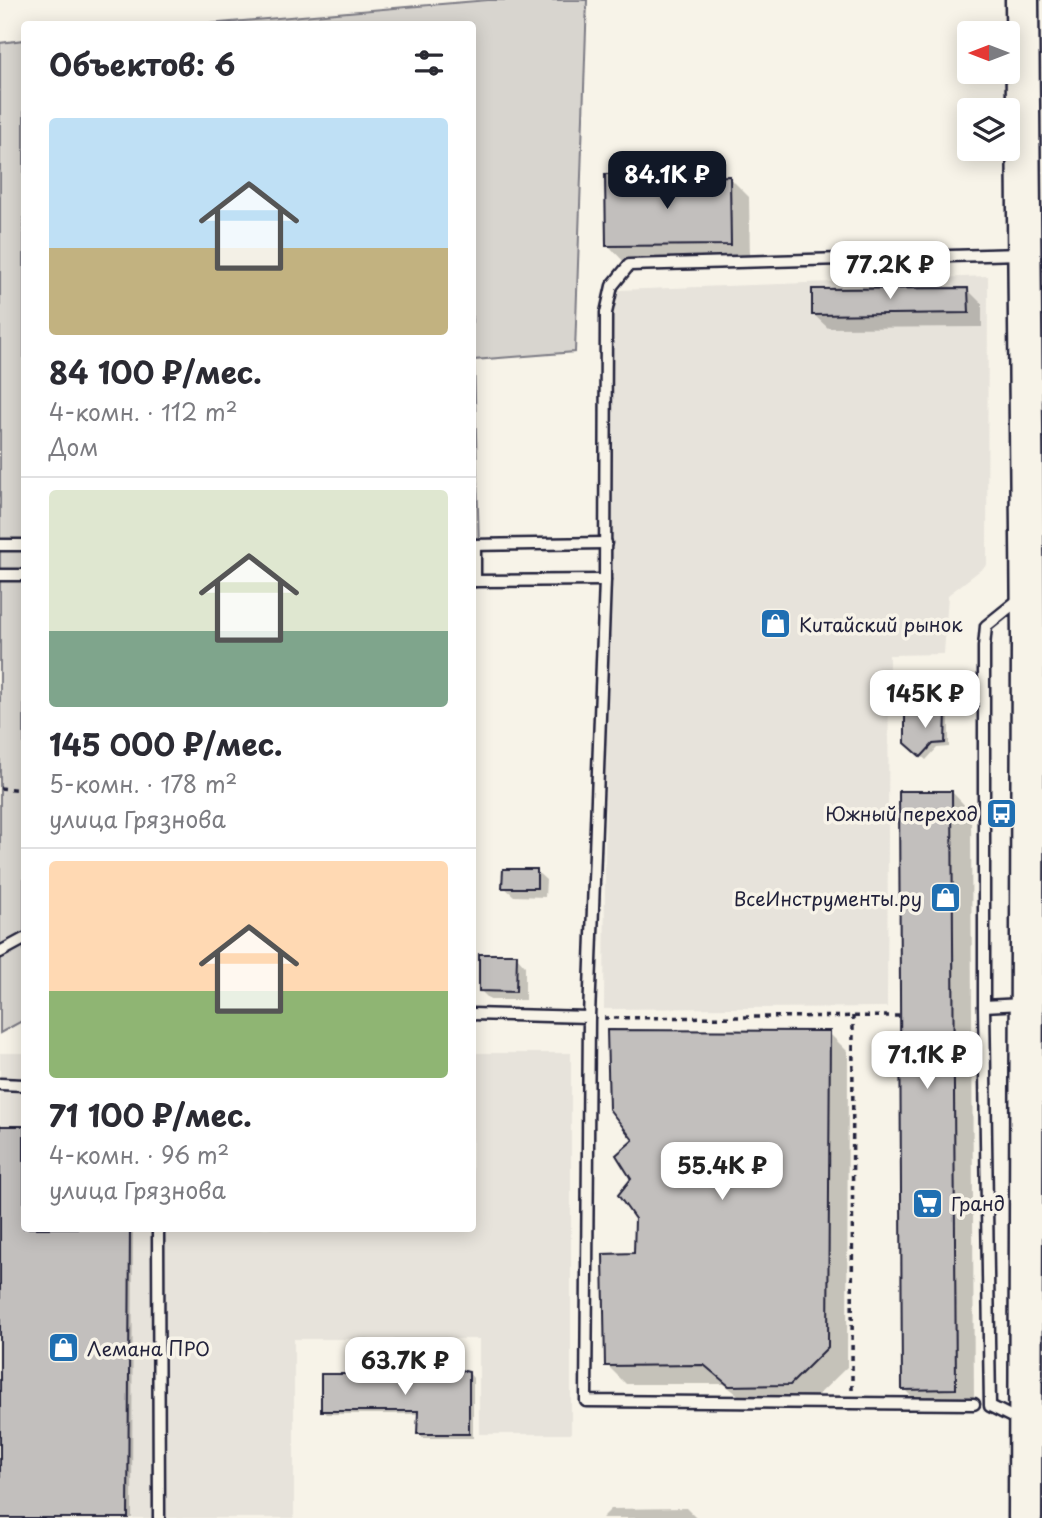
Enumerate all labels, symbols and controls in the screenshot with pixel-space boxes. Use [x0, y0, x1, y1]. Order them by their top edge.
north arrow [957, 21, 1020, 84]
map controls [957, 21, 1020, 161]
text: Объектов: 6 [49, 41, 235, 86]
icon: filters [410, 44, 448, 82]
button: layers [957, 98, 1020, 161]
pin: 84.1K ₽ [602, 152, 732, 211]
text: 84.1K ₽ [624, 156, 710, 191]
icon: home [186, 163, 312, 289]
pin: 77.2K ₽ [825, 242, 955, 301]
text: 77.2K ₽ [846, 246, 934, 281]
text: 84 100 ₽/мес. [49, 349, 262, 394]
text: 4-комн. · 112 m² [49, 394, 238, 429]
text: Дом [49, 429, 98, 464]
icon: home [186, 535, 312, 661]
shop icon: Китайский рынок [759, 607, 793, 641]
place label: Китайский рынок [799, 610, 963, 638]
pin: 145K ₽ [868, 670, 982, 730]
text: 145K ₽ [886, 675, 964, 710]
text: 145 000 ₽/мес. [49, 721, 283, 766]
text: 5-комн. · 178 m² [49, 766, 237, 801]
bus stop icon: Южный переход [984, 796, 1018, 830]
place label: Южный переход [826, 799, 978, 827]
text: улица Грязнова [49, 801, 226, 836]
shop icon: ВсеИнструменты.ру [928, 881, 962, 915]
place label: ВсеИнструменты.ру [734, 884, 922, 912]
icon: home [186, 906, 312, 1032]
pin: 71.1K ₽ [862, 1032, 992, 1091]
text: 71.1K ₽ [887, 1036, 967, 1071]
text: 71 100 ₽/мес. [49, 1092, 252, 1137]
text: 4-комн. · 96 m² [49, 1137, 229, 1172]
pin: 55.4K ₽ [657, 1142, 787, 1202]
text: 55.4K ₽ [677, 1147, 767, 1182]
text: улица Грязнова [49, 1172, 226, 1207]
supermarket icon: Гранд [911, 1186, 945, 1220]
place label: Гранд [951, 1189, 1005, 1217]
shop icon: Лемана ПРО [47, 1331, 81, 1365]
place label: Лемана ПРО [87, 1334, 210, 1362]
pin: 63.7K ₽ [340, 1338, 470, 1397]
text: 63.7K ₽ [361, 1342, 449, 1377]

